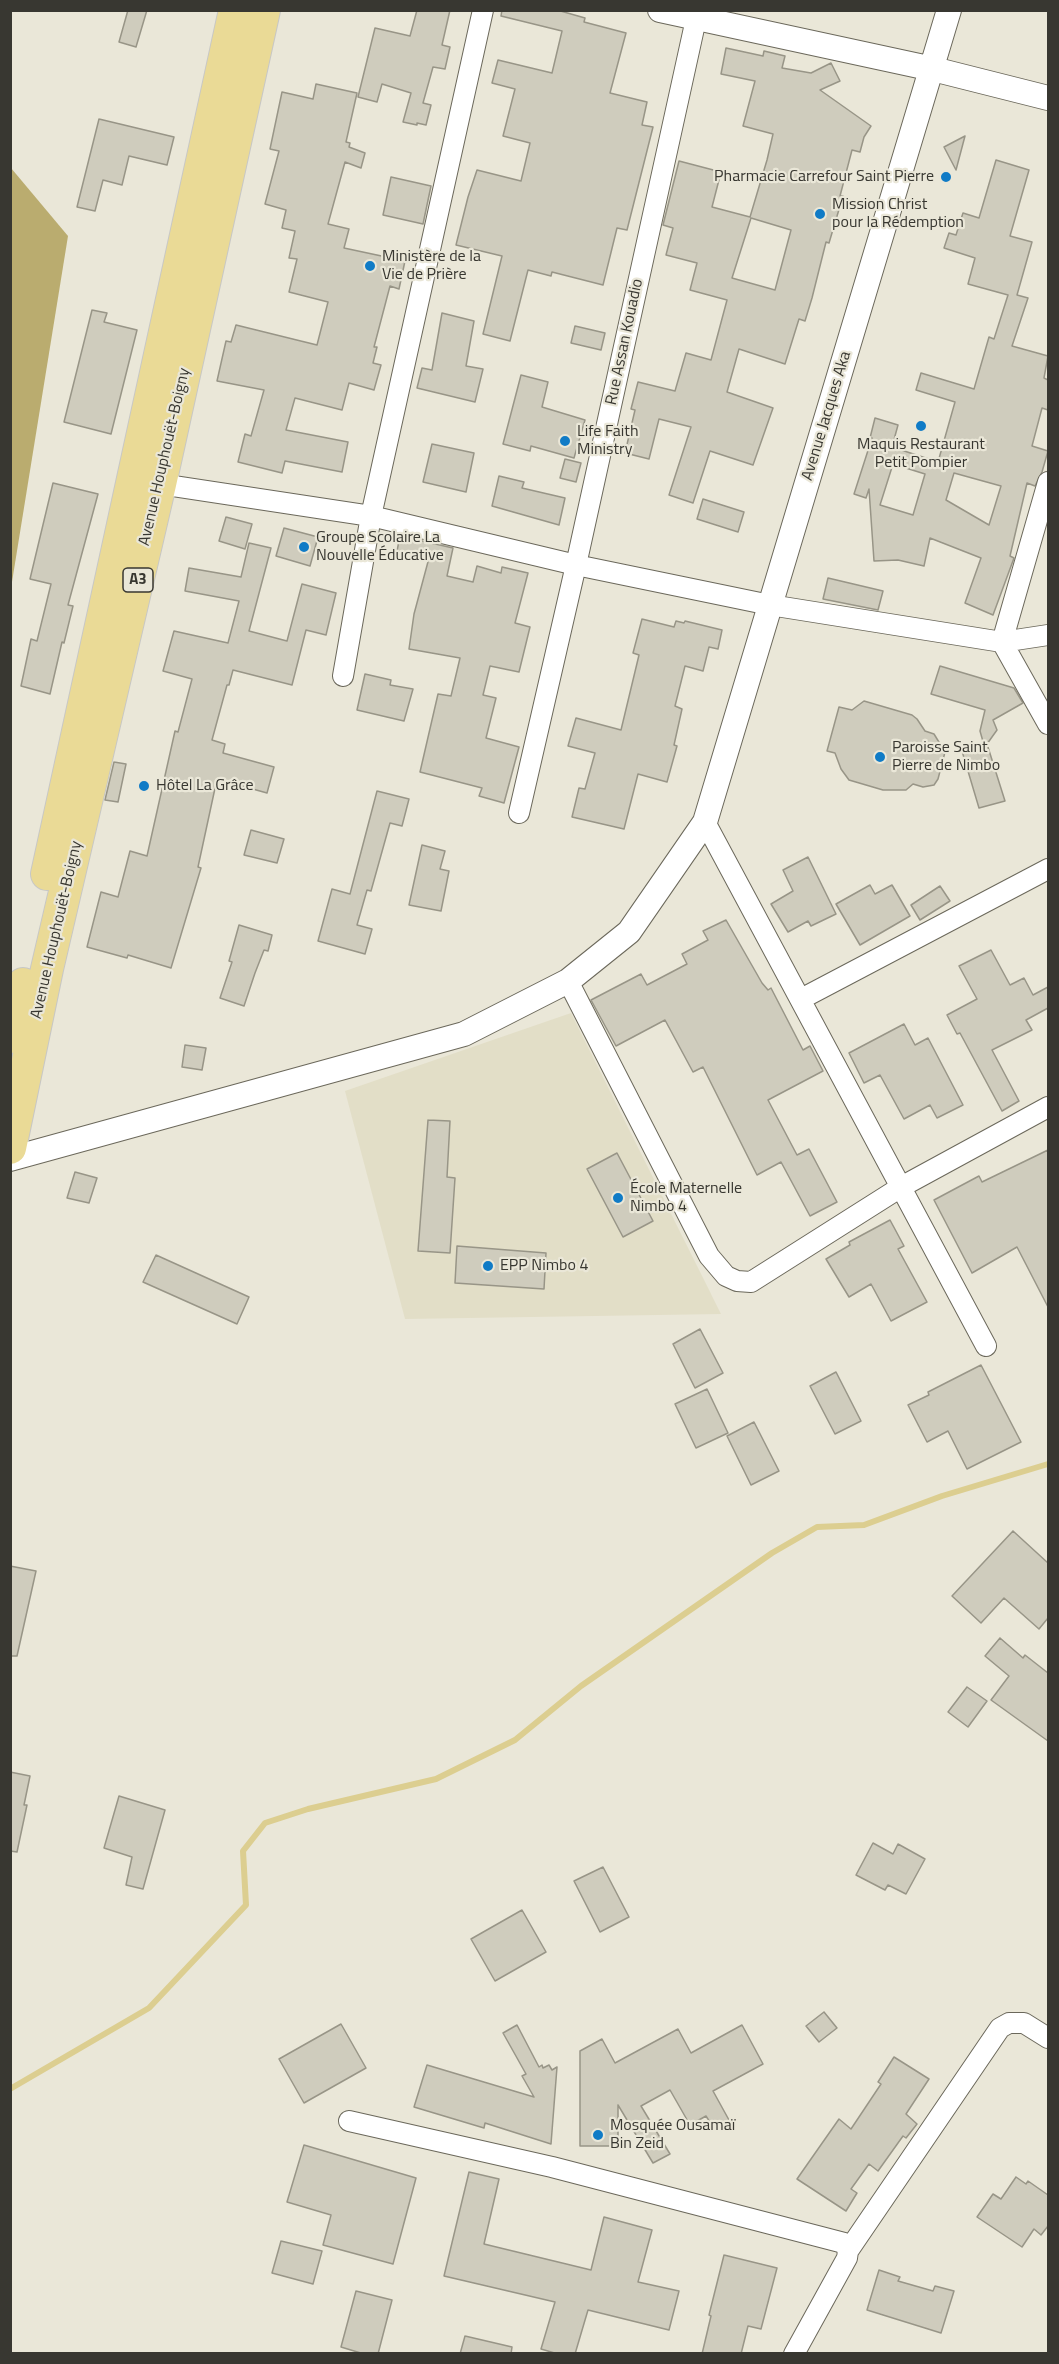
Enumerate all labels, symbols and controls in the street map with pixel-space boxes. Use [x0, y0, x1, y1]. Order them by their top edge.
place label: Pharmacie Carrefour Saint Pierre [714, 167, 934, 187]
marker: Pharmacie Carrefour Saint Pierre [939, 170, 953, 184]
place label: Mission Christ pour la Rédemption [832, 195, 964, 233]
marker: Mission Christ pour la Rédemption [813, 207, 827, 221]
place label: Ministère de la Vie de Prière [382, 247, 481, 285]
marker: Ministère de la Vie de Prière [363, 259, 377, 273]
street label: Rue Assan Kouadio [602, 277, 648, 407]
street label: Avenue Jacques Aka [798, 349, 856, 483]
street label: Avenue Houphouët-Boigny [135, 366, 195, 548]
marker: Maquis Restaurant Petit Pompier [914, 419, 928, 433]
place label: Life Faith Ministry [577, 422, 639, 460]
marker: Life Faith Ministry [558, 434, 572, 448]
place label: Maquis Restaurant Petit Pompier [857, 435, 985, 473]
place label: Groupe Scolaire La Nouvelle Éducative [316, 528, 444, 566]
marker: Groupe Scolaire La Nouvelle Éducative [297, 540, 311, 554]
road number: A3 [123, 568, 153, 592]
place label: Paroisse Saint Pierre de Nimbo [892, 738, 1000, 776]
marker: Paroisse Saint Pierre de Nimbo [873, 750, 887, 764]
place label: Hôtel La Grâce [156, 776, 254, 796]
marker: Hôtel La Grâce [137, 779, 151, 793]
street label: Avenue Houphouët-Boigny [27, 839, 87, 1021]
place label: École Maternelle Nimbo 4 [630, 1179, 742, 1217]
marker: École Maternelle Nimbo 4 [611, 1191, 625, 1205]
place label: EPP Nimbo 4 [500, 1256, 588, 1276]
marker: EPP Nimbo 4 [481, 1259, 495, 1273]
place label: Mosquée Ousamaï Bin Zeid [610, 2116, 735, 2154]
marker: Mosquée Ousamaï Bin Zeid [591, 2128, 605, 2142]

